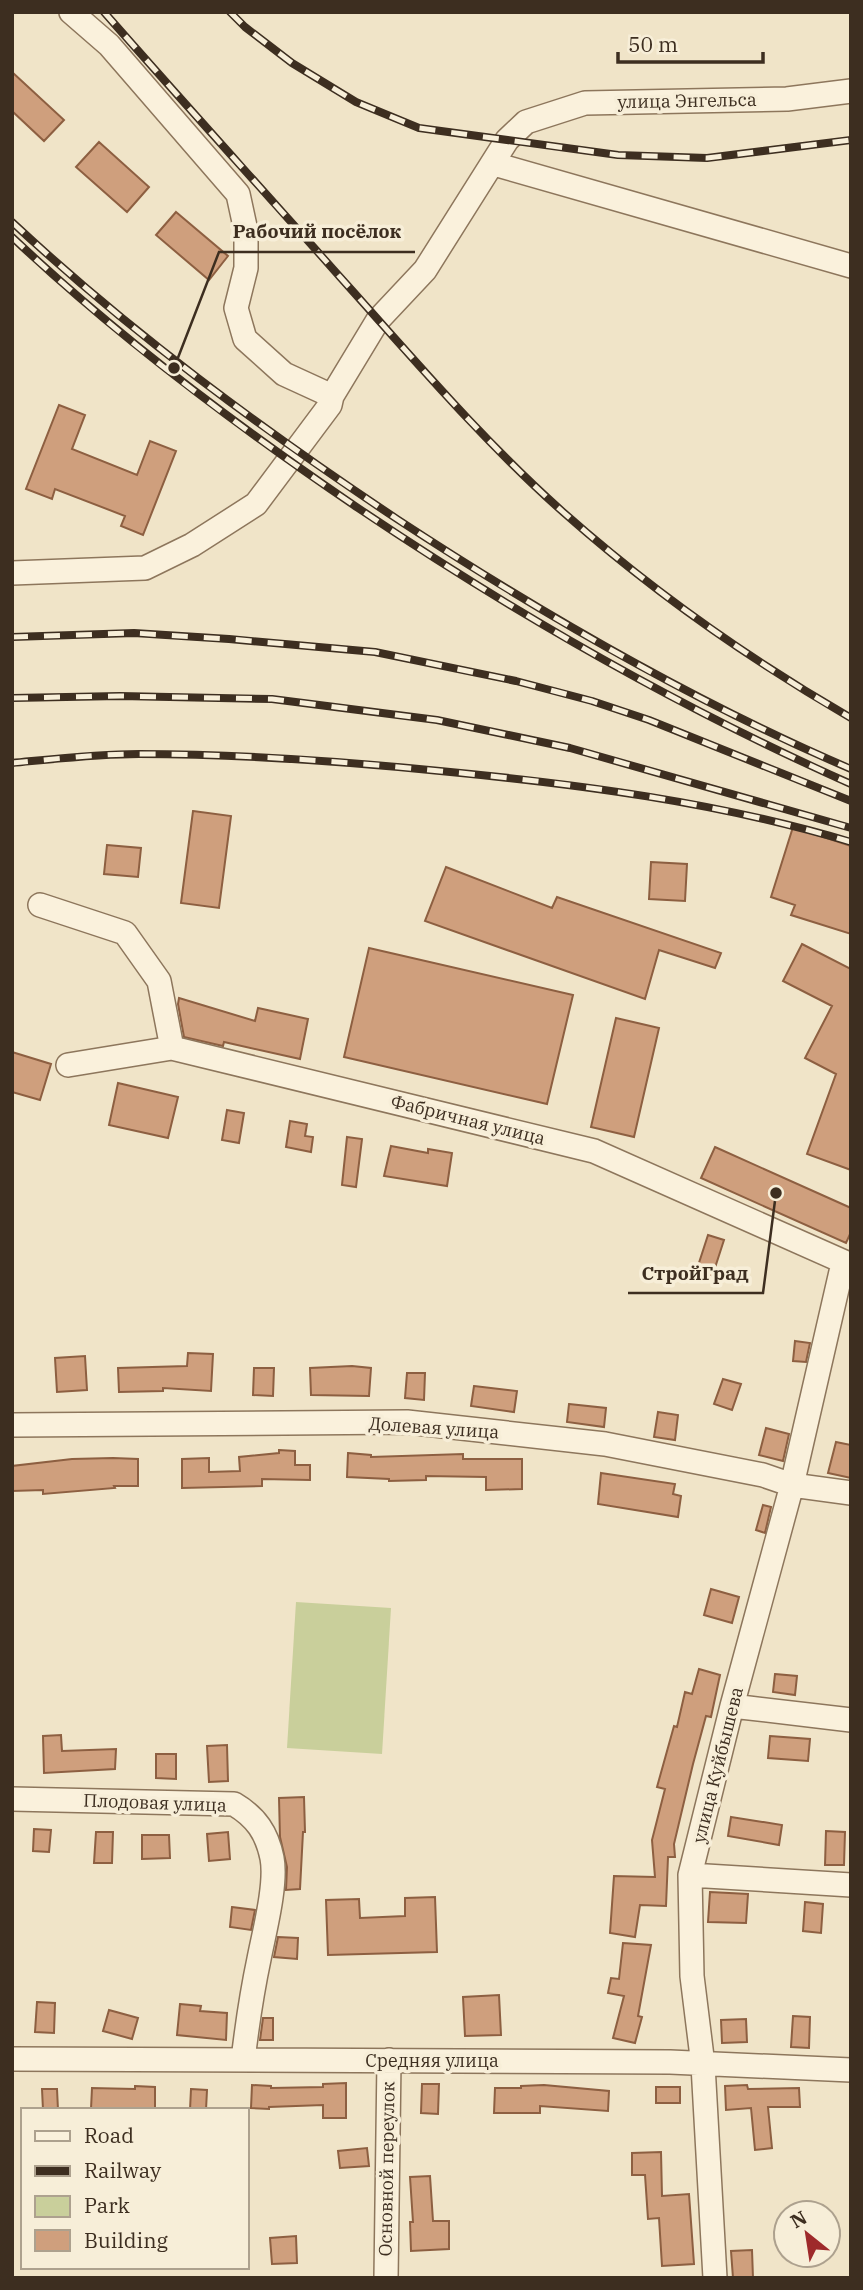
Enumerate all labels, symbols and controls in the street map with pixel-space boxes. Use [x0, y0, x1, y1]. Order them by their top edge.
scale bar [618, 21, 763, 65]
text: 50 m [628, 30, 678, 58]
street label: улица Энгельса [617, 88, 757, 113]
callout: Рабочий посёлок [219, 212, 415, 252]
text: Рабочий посёлок [233, 219, 402, 243]
street label: Фабричная улица [389, 1089, 548, 1150]
callout: СтройГрад [628, 1253, 763, 1293]
text: СтройГрад [641, 1261, 749, 1285]
street label: Долевая улица [368, 1411, 500, 1444]
street label: улица Куйбышева [687, 1684, 748, 1845]
street label: Плодовая улица [83, 1788, 227, 1817]
street label: Средняя улица [365, 2049, 499, 2072]
street label: Основной переулок [373, 2081, 400, 2257]
legend [21, 2108, 248, 2269]
text: Road [84, 2121, 134, 2149]
text: Railway [84, 2156, 162, 2184]
text: Park [84, 2191, 131, 2219]
north arrow [772, 2199, 842, 2269]
text: N [786, 2205, 811, 2233]
text: Building [84, 2226, 169, 2254]

